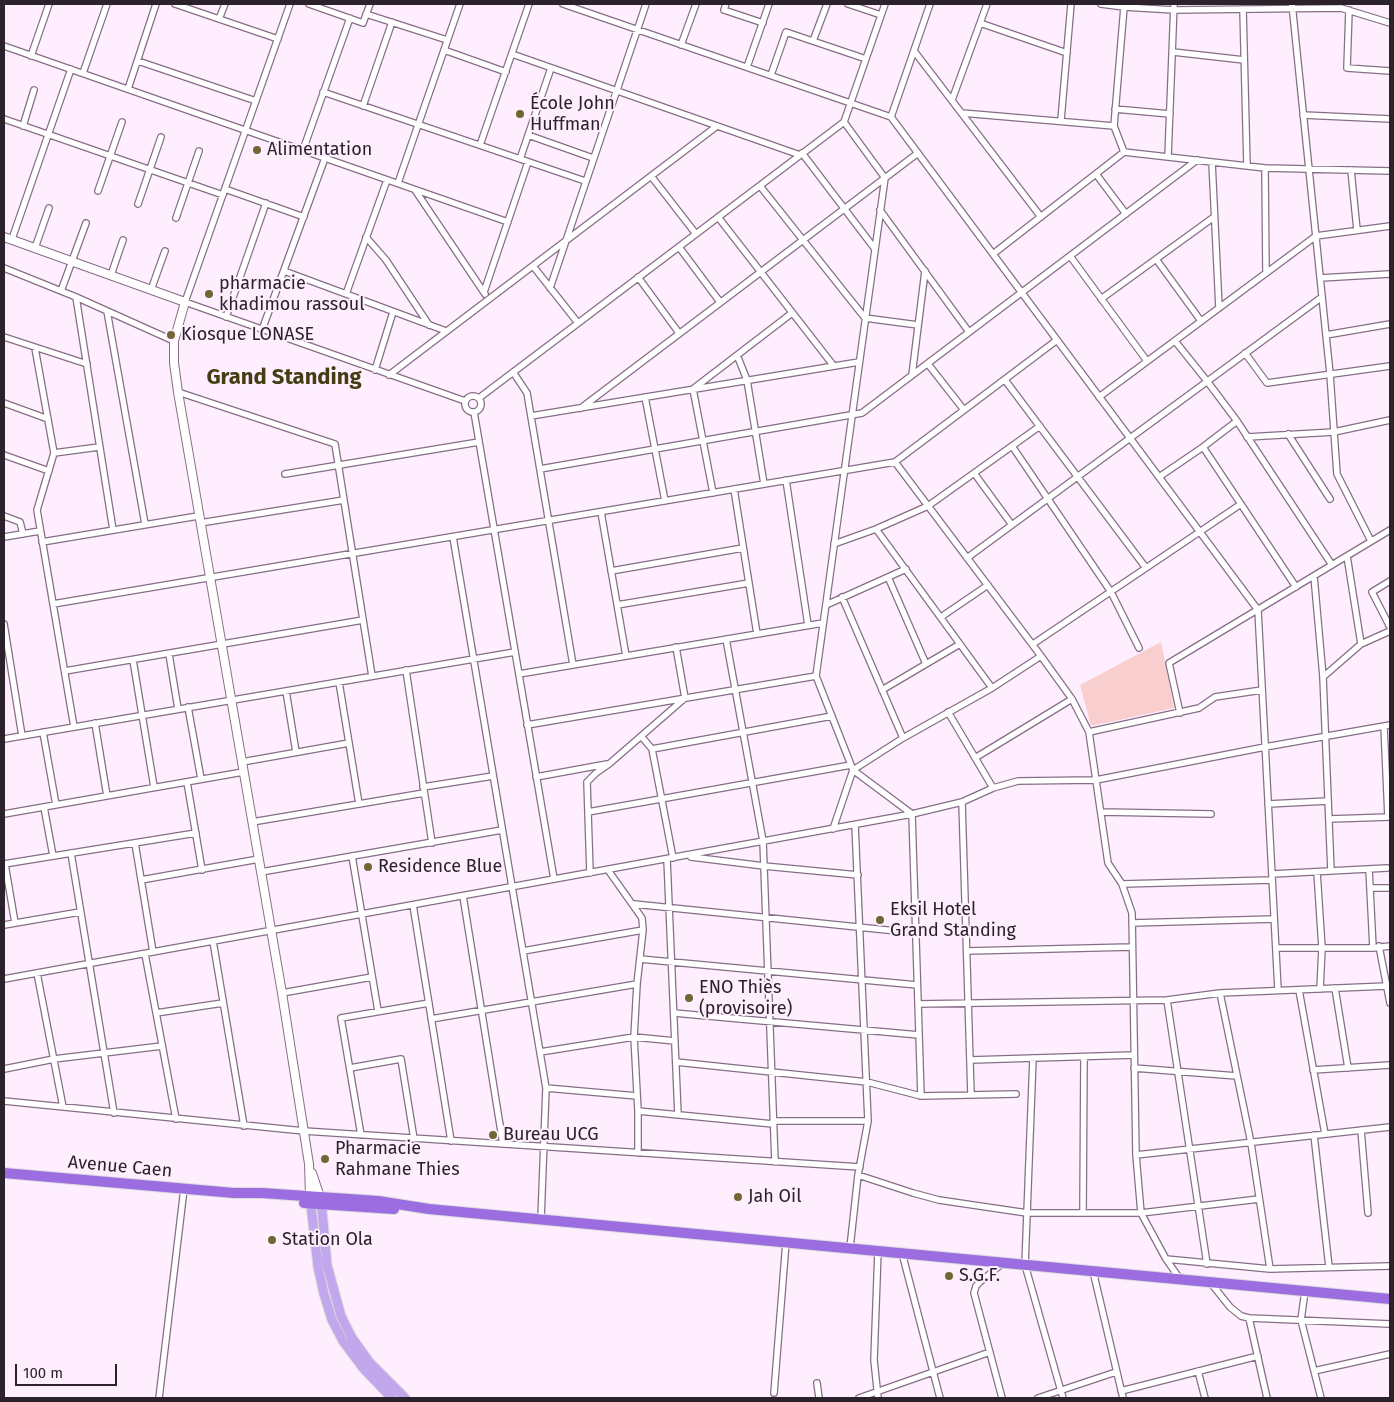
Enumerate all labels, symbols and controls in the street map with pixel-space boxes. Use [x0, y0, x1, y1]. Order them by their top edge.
place label: École John Huffman [530, 93, 615, 136]
marker: École John Huffman [514, 108, 526, 120]
place label: Alimentation [267, 139, 372, 161]
marker: Alimentation [251, 144, 263, 156]
place label: pharmacie khadimou rassoul [219, 273, 364, 316]
marker: pharmacie khadimou rassoul [203, 288, 215, 300]
place label: Kiosque LONASE [181, 324, 314, 346]
marker: Kiosque LONASE [165, 329, 177, 341]
district label: Grand Standing [206, 365, 362, 391]
place label: Residence Blue [378, 856, 502, 878]
marker: Residence Blue [362, 861, 374, 873]
place label: Eksil Hotel Grand Standing [890, 899, 1016, 942]
marker: Eksil Hotel Grand Standing [874, 914, 886, 926]
place label: ENO Thiès (provisoire) [699, 977, 792, 1020]
marker: ENO Thiès (provisoire) [683, 992, 695, 1004]
place label: Bureau UCG [503, 1124, 598, 1146]
marker: Bureau UCG [487, 1129, 499, 1141]
place label: Pharmacie Rahmane Thies [335, 1138, 460, 1180]
street label: Avenue Caen [67, 1152, 173, 1182]
marker: Pharmacie Rahmane Thies [319, 1153, 331, 1165]
place label: Jah Oil [748, 1186, 801, 1208]
marker: Jah Oil [732, 1191, 744, 1203]
place label: Station Ola [282, 1229, 373, 1251]
marker: Station Ola [266, 1234, 278, 1246]
place label: S.G.F. [959, 1265, 1000, 1287]
marker: S.G.F. [943, 1270, 955, 1282]
scale bar [18, 1354, 120, 1386]
text: 100 m [23, 1364, 63, 1382]

